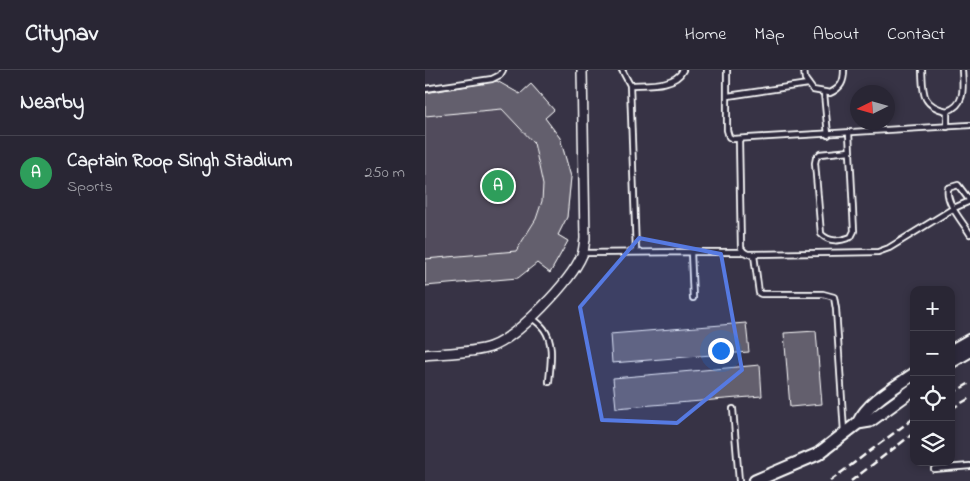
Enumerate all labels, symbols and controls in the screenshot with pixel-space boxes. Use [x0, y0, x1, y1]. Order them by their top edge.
text: Citynav [25, 17, 98, 52]
text: Home [685, 22, 726, 48]
text: Map [754, 22, 785, 48]
text: About [813, 22, 859, 48]
text: Contact [887, 22, 945, 48]
north arrow [850, 85, 895, 130]
text: Nearby [20, 88, 84, 118]
text: Captain Roop Singh Stadium [67, 148, 293, 175]
text: A [31, 161, 41, 185]
text: 250 m [365, 161, 405, 185]
pin: A [482, 167, 514, 205]
text: Sports [67, 175, 113, 199]
map controls [910, 286, 955, 466]
button: + [910, 286, 955, 331]
button: − [910, 331, 955, 376]
your location [708, 338, 734, 364]
button: locate [910, 376, 955, 421]
button: layers [910, 421, 955, 466]

